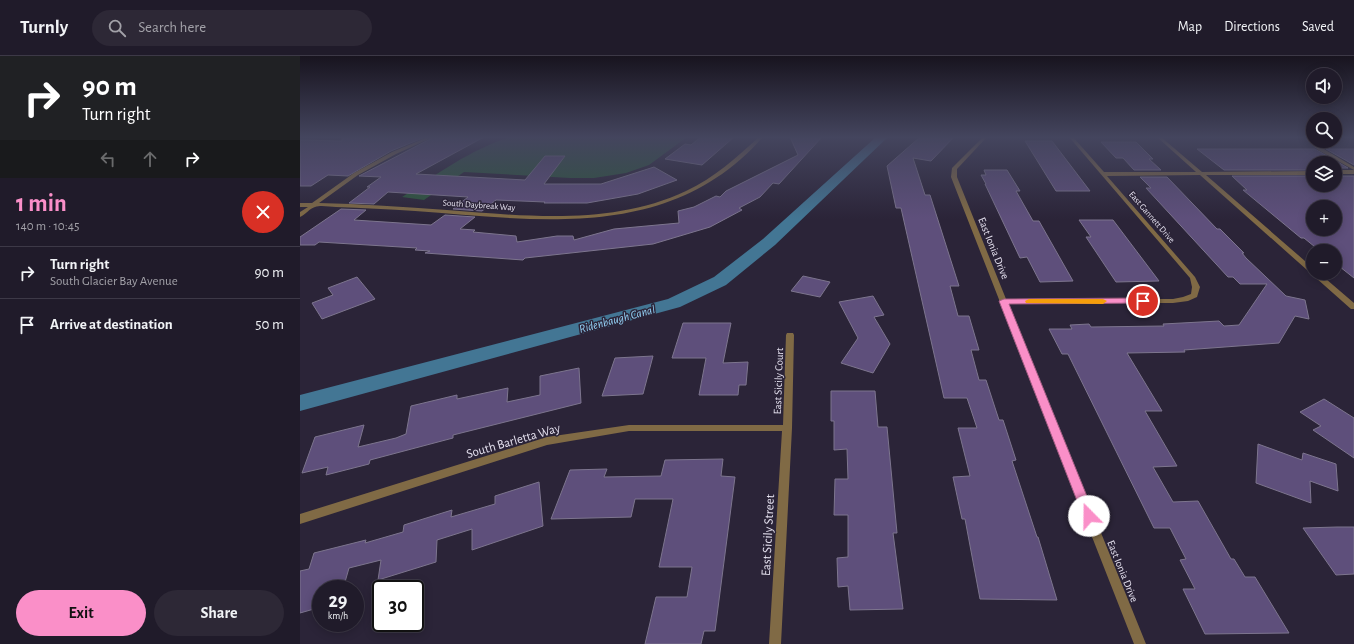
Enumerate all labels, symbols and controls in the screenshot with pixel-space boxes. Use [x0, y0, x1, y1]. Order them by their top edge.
search box [92, 10, 372, 46]
icon: search [106, 17, 128, 39]
text: Turnly [20, 18, 68, 37]
text: Search here [138, 20, 206, 35]
text: Map [1178, 20, 1202, 34]
text: Directions [1224, 20, 1280, 34]
text: Saved [1302, 20, 1334, 34]
map controls [1306, 68, 1342, 280]
button: sound [1306, 68, 1342, 104]
icon: right [16, 72, 68, 124]
text: 90 m [82, 73, 137, 101]
text: Turn right [82, 106, 151, 124]
button: search [1306, 112, 1342, 148]
icon: left [97, 148, 119, 170]
icon: ahead [139, 148, 161, 170]
icon: right [181, 148, 203, 170]
button: layers [1306, 156, 1342, 192]
street label: East Gannett Drive [1127, 190, 1176, 245]
button: close [242, 191, 284, 233]
text: 1 min [16, 192, 67, 216]
street label: South Daybreak Way [442, 198, 516, 213]
button: + [1306, 200, 1342, 236]
street label: East Ionia Drive [976, 216, 1011, 281]
text: 140 m · 10:45 [16, 220, 79, 233]
button: − [1306, 244, 1342, 280]
text: Turn right [50, 257, 109, 272]
icon: right [16, 262, 38, 284]
text: 90 m [255, 265, 284, 280]
text: South Glacier Bay Avenue [50, 275, 178, 288]
pin [1126, 284, 1160, 318]
icon: arrive [1132, 290, 1154, 312]
water label: Ridenbaugh Canal [578, 303, 656, 335]
icon: arrive [16, 314, 38, 336]
text: Arrive at destination [50, 317, 173, 332]
text: 50 m [255, 317, 284, 332]
street label: East Sicily Court [772, 347, 785, 415]
street label: South Barletta Way [465, 422, 562, 461]
street label: East Sicily Street [760, 494, 777, 576]
position arrow [1068, 495, 1110, 537]
street label: East Ionia Drive [1105, 539, 1140, 604]
speed limit sign: 30 [372, 580, 424, 632]
button: Exit [16, 590, 146, 636]
button: Share [154, 590, 284, 636]
text: 29 [328, 591, 348, 611]
text: km/h [328, 611, 348, 621]

